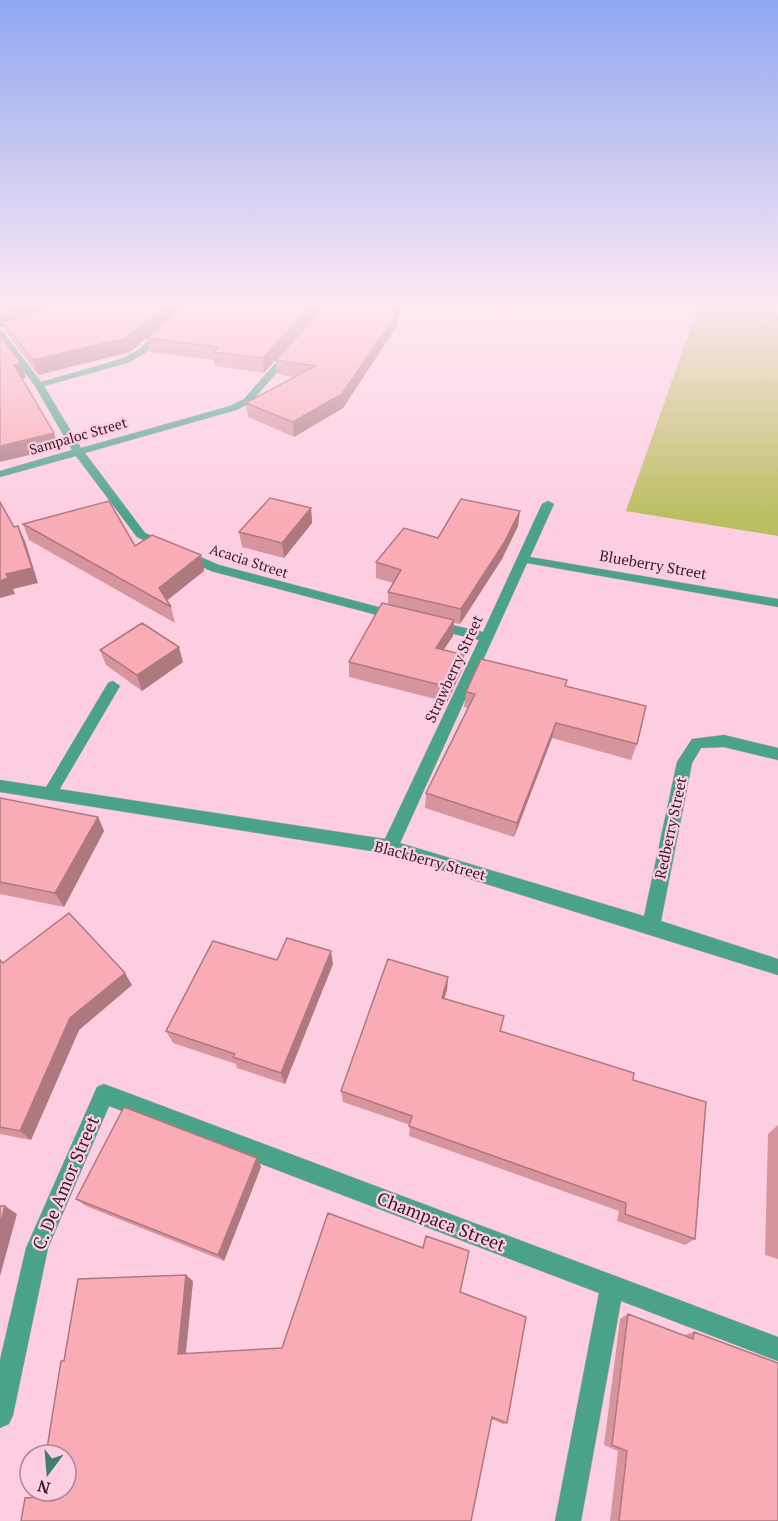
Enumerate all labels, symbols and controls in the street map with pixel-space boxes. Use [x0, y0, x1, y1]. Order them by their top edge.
street label: Sampaloc Street [27, 412, 130, 459]
street label: Acacia Street [208, 539, 291, 582]
street label: Blueberry Street [598, 545, 709, 583]
street label: Strawberry Street [419, 611, 487, 726]
street label: Redberry Street [649, 774, 691, 881]
street label: Blackberry Street [372, 836, 489, 885]
street label: C. De Amor Street [26, 1112, 104, 1253]
street label: Champaca Street [374, 1186, 509, 1257]
north arrow [18, 1443, 78, 1503]
text: N [35, 1475, 53, 1500]

